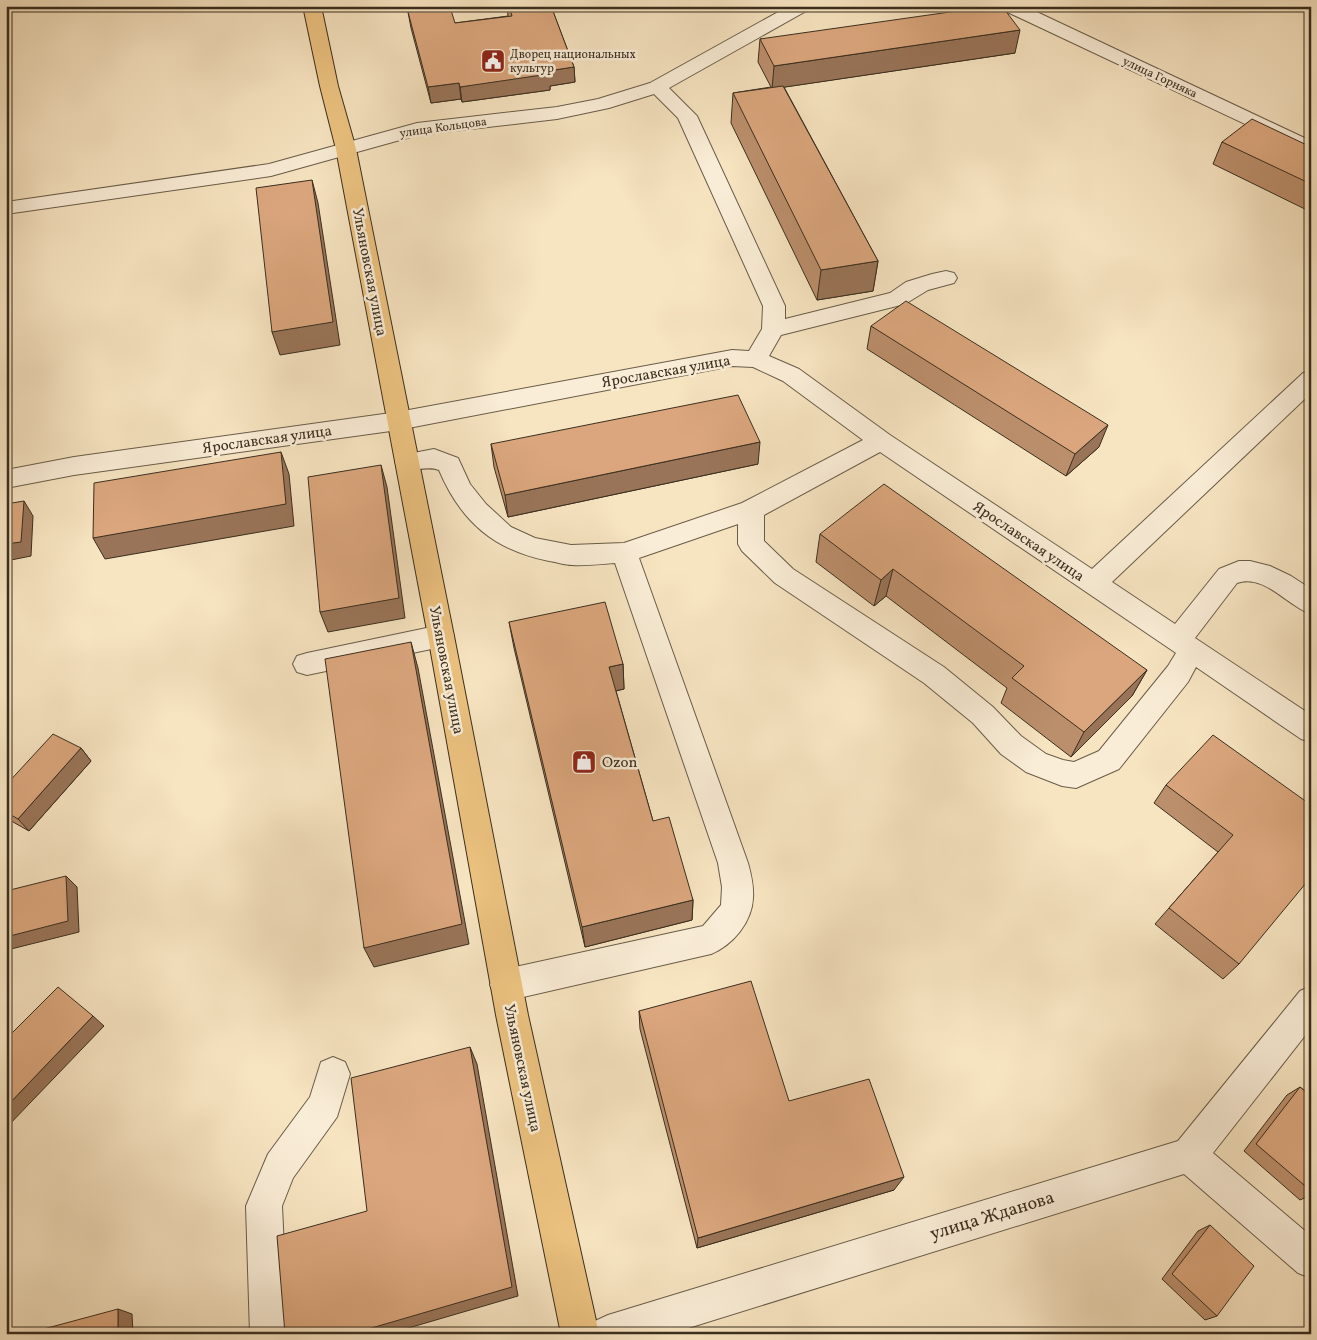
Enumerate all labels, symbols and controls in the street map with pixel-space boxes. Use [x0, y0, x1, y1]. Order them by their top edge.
place label: Дворец национальных культур [510, 47, 636, 77]
public building icon: Дворец национальных культур [480, 48, 506, 74]
street label: улица Горняка [1120, 54, 1200, 102]
street label: улица Кольцова [398, 114, 488, 142]
street label: Ульяновская улица [346, 206, 391, 338]
street label: Ярославская улица [600, 351, 732, 394]
street label: Ярославская улица [201, 421, 333, 460]
street label: Ярославская улица [968, 497, 1088, 587]
street label: Ульяновская улица [423, 604, 468, 736]
shop icon: Ozon [571, 749, 597, 775]
place label: Ozon [602, 753, 637, 774]
street label: Ульяновская улица [498, 1002, 545, 1134]
street label: улица Жданова [927, 1186, 1058, 1247]

